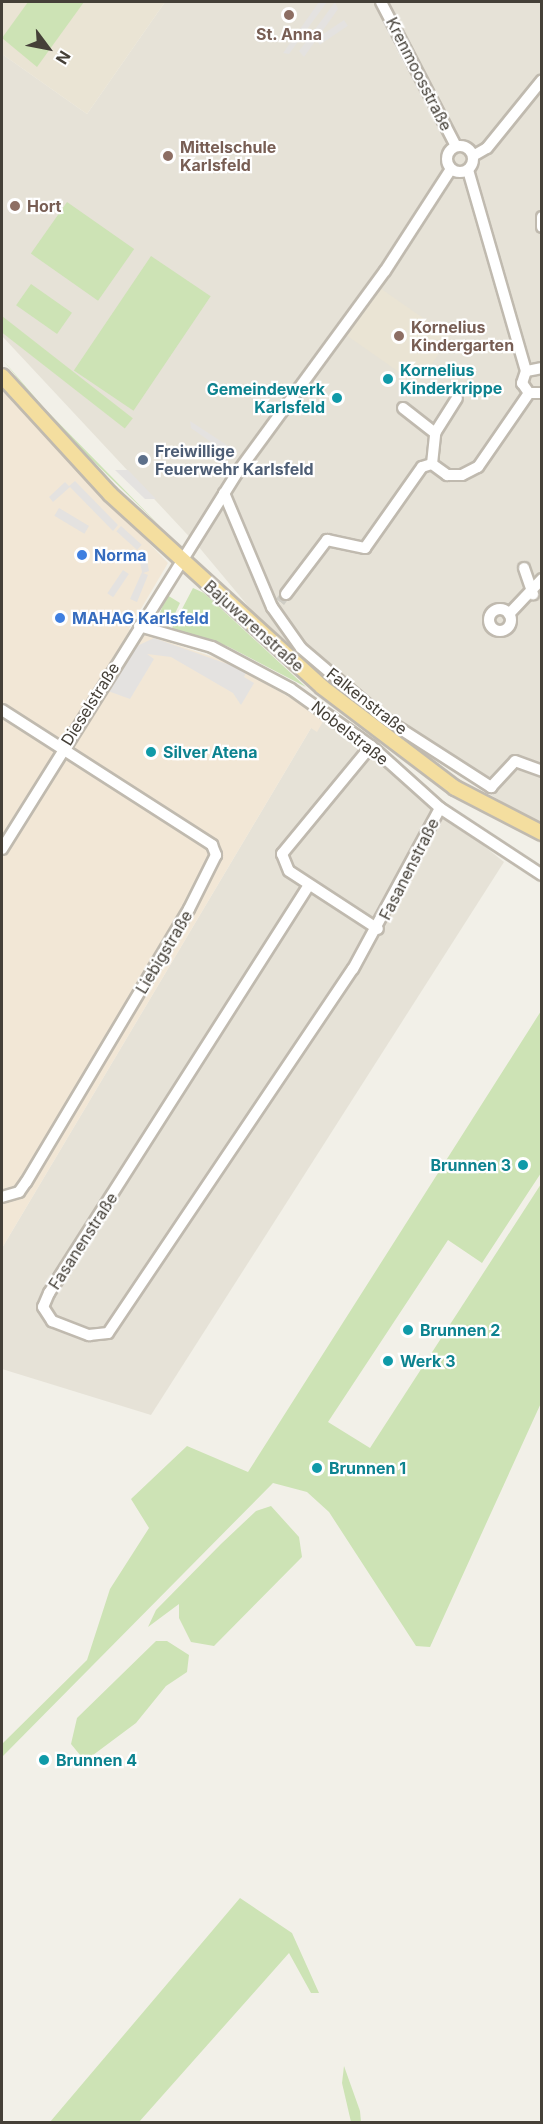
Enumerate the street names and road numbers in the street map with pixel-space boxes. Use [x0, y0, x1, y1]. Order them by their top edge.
street label: Krenmoosstraße [382, 14, 456, 134]
street label: Bajuwarenstraße [200, 576, 308, 676]
street label: Dieselstraße [57, 659, 123, 749]
street label: Falkenstraße [323, 664, 411, 738]
street label: Nobelstraße [308, 697, 392, 769]
street label: Fasanenstraße [375, 815, 443, 923]
street label: Liebigstraße [132, 907, 196, 997]
street label: Fasanenstraße [45, 1189, 121, 1293]

